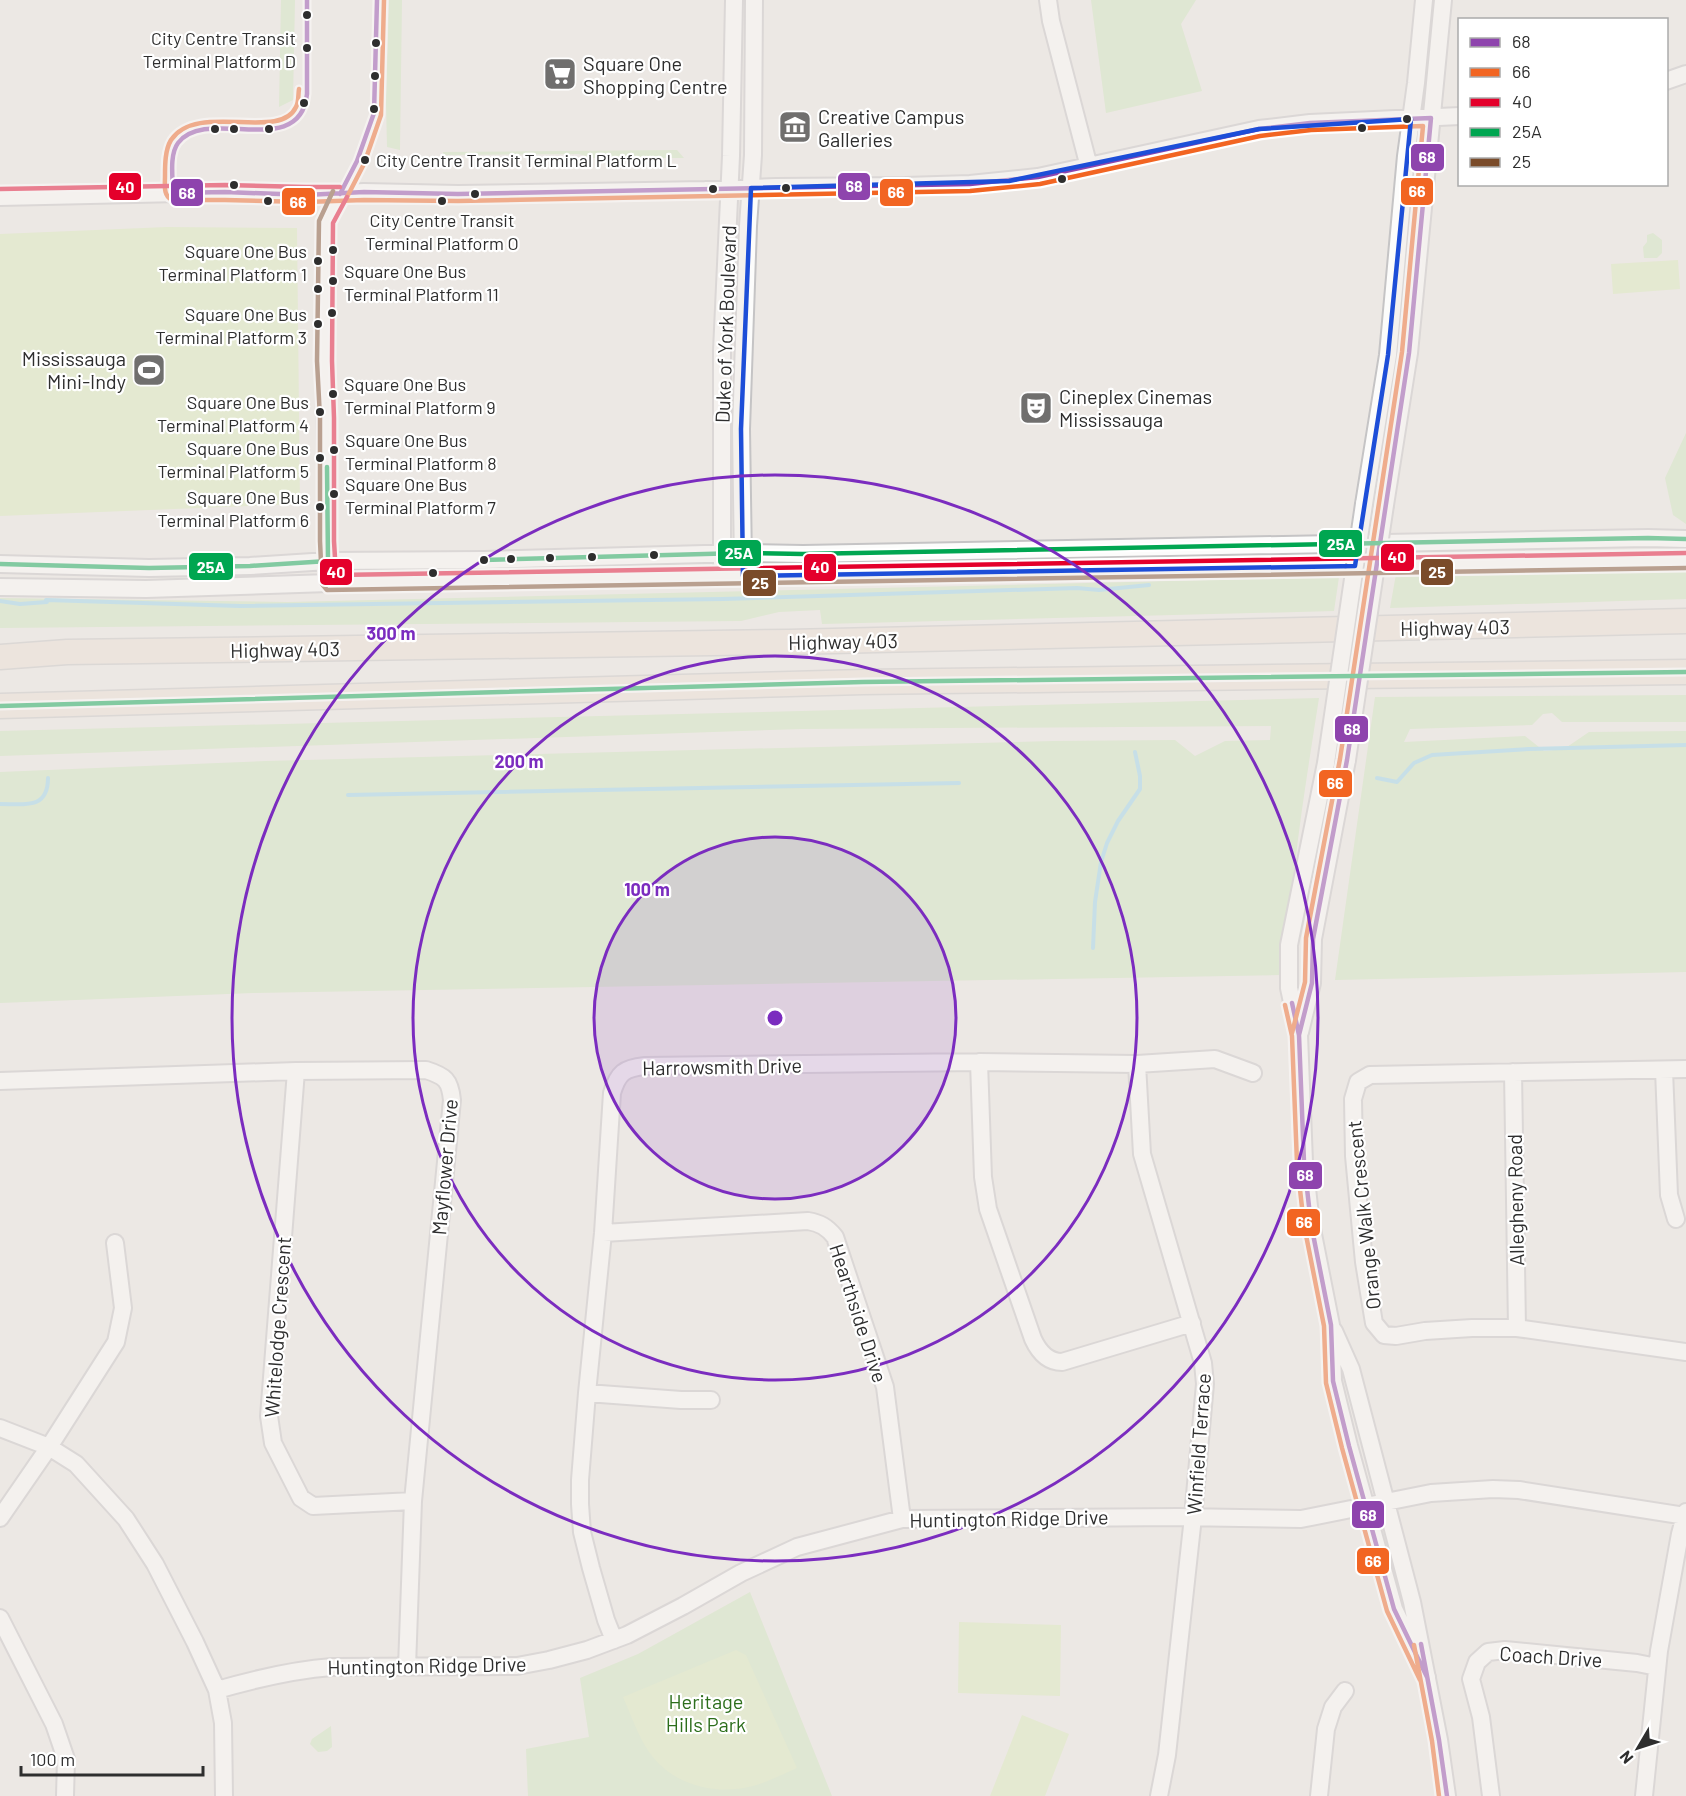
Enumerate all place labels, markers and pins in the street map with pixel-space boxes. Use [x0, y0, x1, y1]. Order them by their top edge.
unlabelled marker [301, 9, 313, 21]
place label: City Centre Transit Terminal Platform D [143, 27, 296, 72]
unlabelled marker [370, 37, 382, 49]
marker: City Centre Transit Terminal Platform D [301, 42, 313, 54]
place label: Square One Shopping Centre [583, 51, 728, 98]
supermarket icon: Square One Shopping Centre [542, 56, 578, 92]
unlabelled marker [369, 70, 381, 82]
unlabelled marker [298, 97, 310, 109]
unlabelled marker [368, 103, 380, 115]
place label: Creative Campus Galleries [818, 104, 964, 151]
museum icon: Creative Campus Galleries [777, 109, 813, 145]
unlabelled marker [1401, 113, 1413, 125]
unlabelled marker [1356, 122, 1368, 134]
unlabelled marker [209, 123, 221, 135]
unlabelled marker [228, 123, 240, 135]
unlabelled marker [263, 123, 275, 135]
place label: City Centre Transit Terminal Platform L [376, 149, 677, 171]
marker: City Centre Transit Terminal Platform L [359, 154, 371, 166]
unlabelled marker [1056, 173, 1068, 185]
unlabelled marker [228, 179, 240, 191]
unlabelled marker [780, 182, 792, 194]
unlabelled marker [707, 183, 719, 195]
unlabelled marker [469, 188, 481, 200]
unlabelled marker [262, 195, 274, 207]
marker: City Centre Transit Terminal Platform O [436, 195, 448, 207]
place label: City Centre Transit Terminal Platform O [365, 209, 519, 254]
place label: Square One Bus Terminal Platform 1 [159, 240, 307, 285]
unlabelled marker [327, 244, 339, 256]
marker: Square One Bus Terminal Platform 1 [312, 255, 324, 267]
place label: Square One Bus Terminal Platform 11 [344, 260, 499, 305]
marker: Square One Bus Terminal Platform 11 [327, 275, 339, 287]
unlabelled marker [312, 283, 324, 295]
place label: Square One Bus Terminal Platform 3 [156, 303, 307, 348]
unlabelled marker [326, 307, 338, 319]
marker: Square One Bus Terminal Platform 3 [312, 318, 324, 330]
place label: Mississauga Mini-Indy [22, 346, 126, 393]
sports icon: Mississauga Mini-Indy [131, 352, 167, 388]
place label: Square One Bus Terminal Platform 9 [344, 373, 496, 418]
place label: Cineplex Cinemas Mississauga [1059, 384, 1212, 431]
marker: Square One Bus Terminal Platform 9 [327, 388, 339, 400]
theatre icon: Cineplex Cinemas Mississauga [1018, 390, 1054, 426]
place label: Square One Bus Terminal Platform 4 [157, 391, 309, 436]
marker: Square One Bus Terminal Platform 4 [314, 406, 326, 418]
place label: Square One Bus Terminal Platform 8 [345, 429, 497, 474]
place label: Square One Bus Terminal Platform 5 [158, 437, 309, 482]
marker: Square One Bus Terminal Platform 8 [328, 444, 340, 456]
marker: Square One Bus Terminal Platform 5 [314, 452, 326, 464]
place label: Square One Bus Terminal Platform 7 [345, 473, 496, 518]
place label: Square One Bus Terminal Platform 6 [158, 486, 309, 531]
marker: Square One Bus Terminal Platform 7 [328, 488, 340, 500]
marker: Square One Bus Terminal Platform 6 [314, 501, 326, 513]
unlabelled marker [648, 549, 660, 561]
unlabelled marker [586, 551, 598, 563]
unlabelled marker [544, 552, 556, 564]
unlabelled marker [505, 553, 517, 565]
unlabelled marker [478, 554, 490, 566]
unlabelled marker [427, 567, 439, 579]
centre of rings [765, 1008, 785, 1028]

